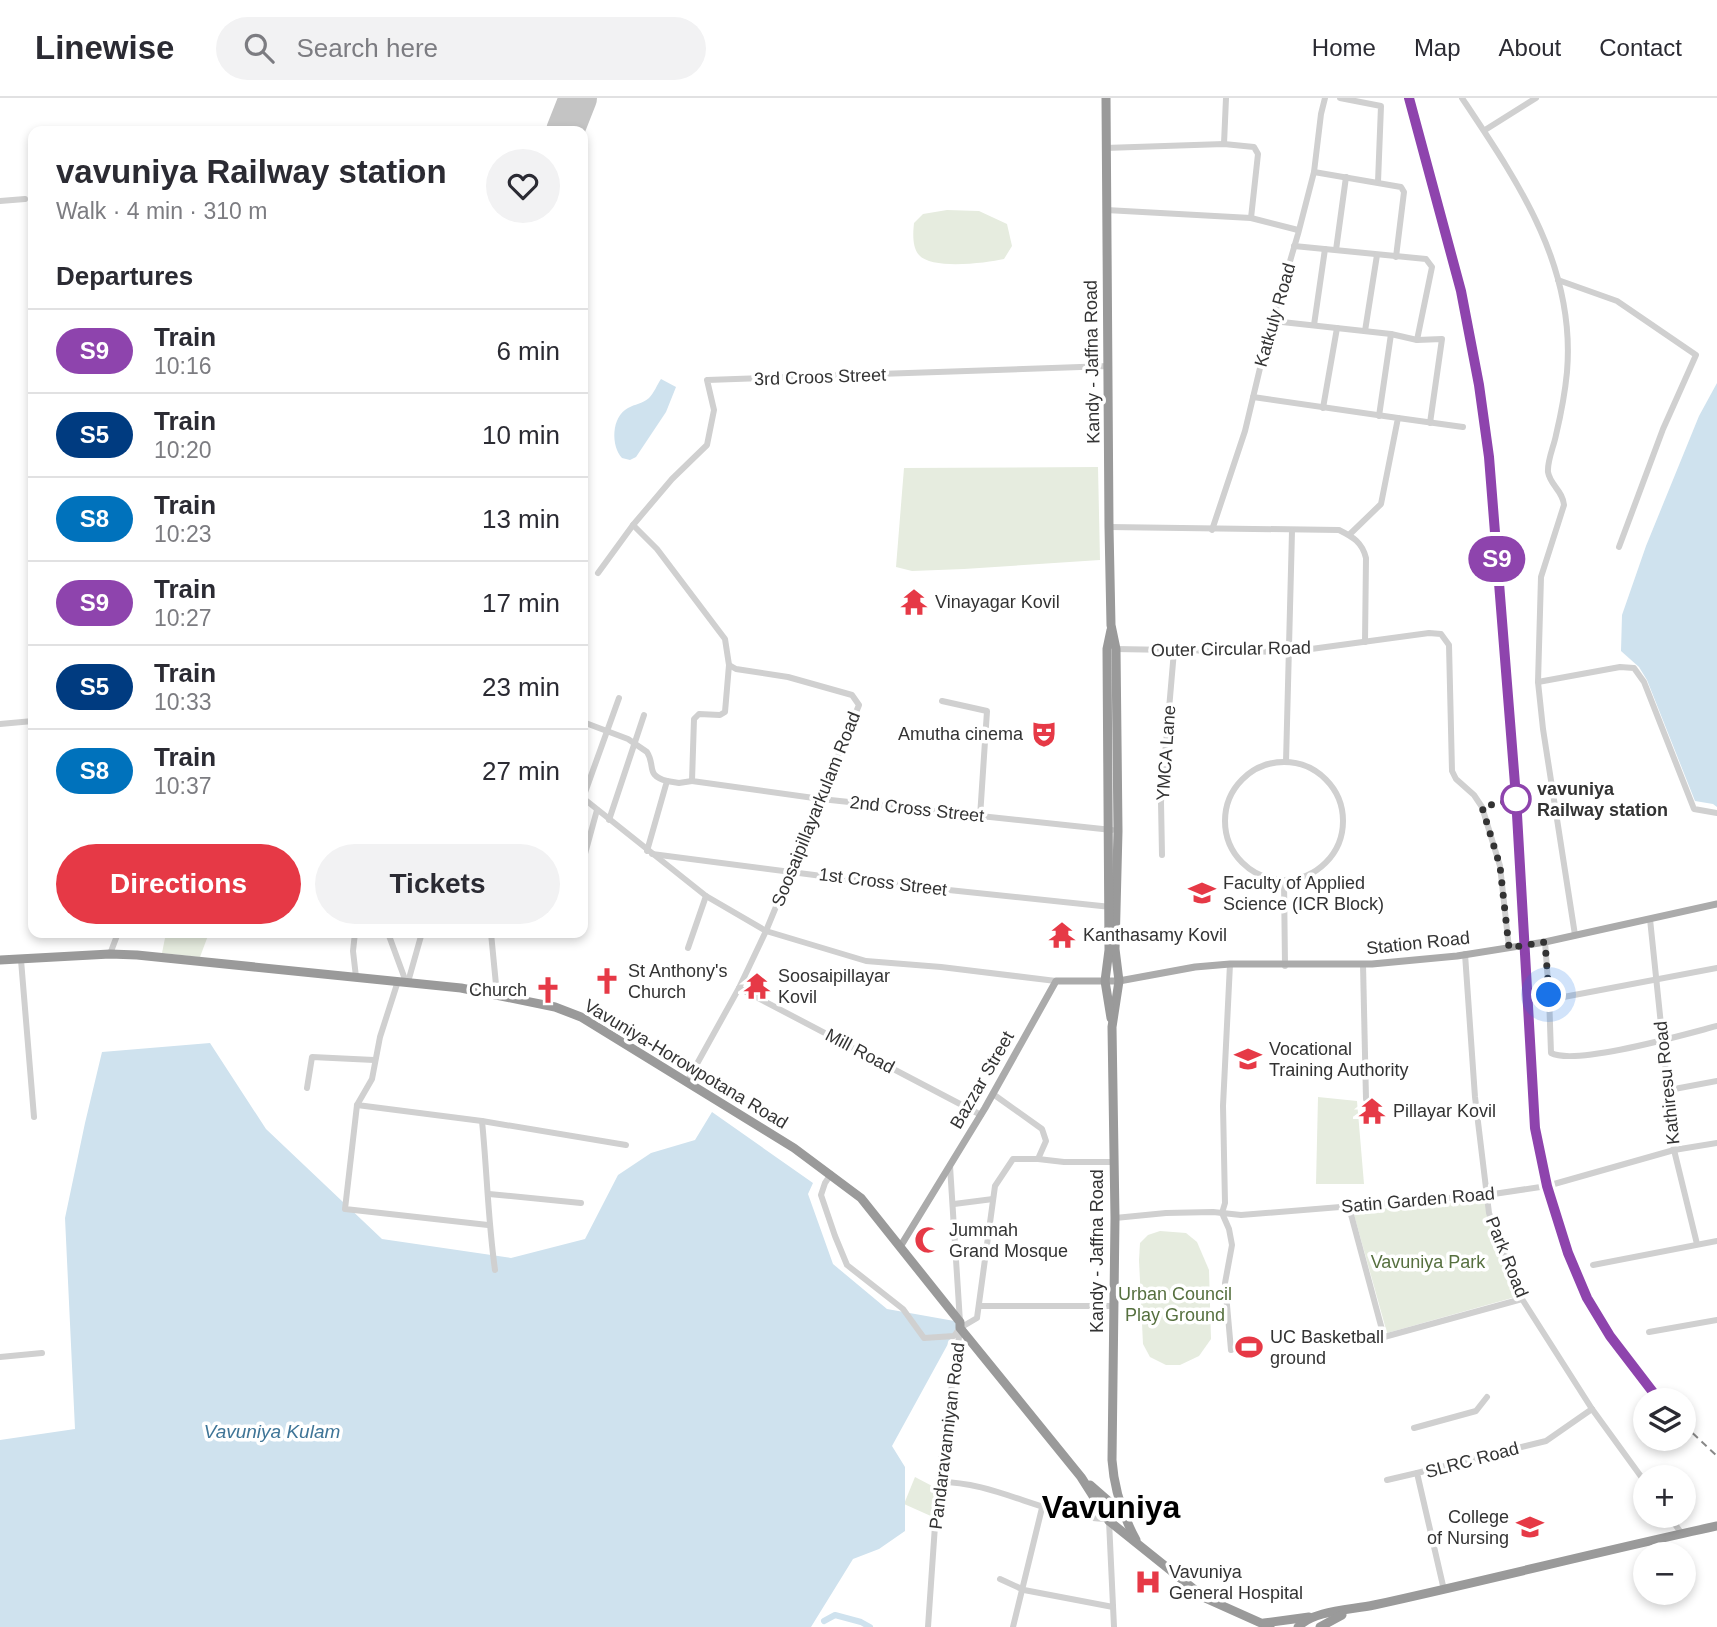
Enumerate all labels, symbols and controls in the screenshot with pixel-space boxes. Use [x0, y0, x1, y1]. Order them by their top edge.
search box [216, 17, 706, 80]
text: Linewise [35, 29, 174, 66]
icon: search [240, 29, 278, 67]
text: Search here [296, 33, 438, 63]
text: Home [1312, 34, 1376, 61]
text: Map [1414, 34, 1461, 61]
text: About [1499, 34, 1561, 61]
text: Contact [1599, 34, 1682, 61]
button: heart [486, 149, 560, 223]
text: vavuniya Railway station [56, 153, 447, 190]
text: Walk · 4 min · 310 m [56, 198, 267, 224]
text: Departures [56, 261, 193, 291]
street label: Katkuly Road [1251, 261, 1299, 369]
street label: Kandy - Jaffna Road [1081, 280, 1103, 444]
text: Train [154, 322, 216, 352]
text: 6 min [496, 336, 560, 366]
text: S9 [80, 337, 109, 364]
text: 10:16 [154, 353, 212, 379]
street label: 3rd Croos Street [754, 365, 886, 389]
text: Train [154, 406, 216, 436]
text: 10 min [482, 420, 560, 450]
text: S5 [80, 421, 109, 448]
text: 10:20 [154, 437, 212, 463]
text: Train [154, 490, 216, 520]
text: 13 min [482, 504, 560, 534]
text: S8 [80, 505, 109, 532]
text: 10:23 [154, 521, 212, 547]
line badge: S9 [1466, 536, 1528, 582]
text: S9 [1482, 545, 1512, 572]
text: Train [154, 574, 216, 604]
temple icon: Vinayagar Kovil [899, 587, 929, 617]
text: 17 min [482, 588, 560, 618]
text: S9 [80, 589, 109, 616]
place label: Vinayagar Kovil [935, 592, 1060, 612]
text: 10:27 [154, 605, 212, 631]
street label: Outer Circular Road [1151, 638, 1311, 660]
text: Train [154, 658, 216, 688]
text: 23 min [482, 672, 560, 702]
text: S5 [80, 673, 109, 700]
text: 10:33 [154, 689, 212, 715]
street label: YMCA Lane [1153, 704, 1179, 802]
street label: Soosaipillayarkulam Road [768, 709, 864, 909]
theatre icon: Amutha cinema [1029, 719, 1059, 749]
place label: Amutha cinema [898, 724, 1024, 744]
text: Train [154, 742, 216, 772]
text: 27 min [482, 756, 560, 786]
text: S8 [80, 757, 109, 784]
text: 10:37 [154, 773, 212, 799]
place label: vavuniya Railway station [1537, 779, 1668, 820]
marker: vavuniya Railway station [1501, 784, 1531, 814]
street label: 2nd Cross Street [849, 792, 985, 826]
button: Directions [56, 844, 301, 924]
button: Tickets [315, 844, 560, 924]
street label: 1st Cross Street [818, 864, 948, 900]
place label: Faculty of Applied Science (ICR Block) [1223, 873, 1384, 914]
school or university icon: Faculty of Applied Science (ICR Block) [1187, 878, 1217, 908]
temple icon: Kanthasamy Kovil [1047, 920, 1077, 950]
place label: Kanthasamy Kovil [1083, 925, 1227, 945]
street label: Station Road [1365, 928, 1471, 958]
place label: St Anthony's Church [628, 961, 728, 1002]
church icon: St Anthony's Church [592, 966, 622, 996]
place label: Soosaipillayar Kovil [778, 966, 890, 1007]
temple icon: Soosaipillayar Kovil [742, 971, 772, 1001]
church icon: Church [533, 975, 563, 1005]
your location [1531, 977, 1566, 1012]
place label: Church [469, 980, 527, 1000]
street label: Vavuniya-Horowpotana Road [581, 995, 791, 1133]
street label: Kathiresu Road [1651, 1020, 1683, 1146]
street label: Mill Road [822, 1025, 898, 1077]
street label: Bazzar Street [946, 1028, 1018, 1132]
place label: Vocational Training Authority [1269, 1039, 1408, 1080]
school or university icon: Vocational Training Authority [1233, 1044, 1263, 1074]
temple icon: Pillayar Kovil [1357, 1096, 1387, 1126]
place label: Pillayar Kovil [1393, 1101, 1496, 1121]
street label: Kandy - Jaffna Road [1087, 1169, 1107, 1333]
street label: Satin Garden Road [1340, 1183, 1496, 1217]
street label: Park Road [1482, 1214, 1532, 1300]
place label: Jummah Grand Mosque [949, 1220, 1068, 1261]
mosque icon: Jummah Grand Mosque [913, 1225, 943, 1255]
park label: Vavuniya Park [1371, 1252, 1486, 1272]
park label: Urban Council Play Ground [1118, 1284, 1232, 1325]
place label: UC Basketball ground [1270, 1327, 1384, 1368]
sports icon: UC Basketball ground [1234, 1332, 1264, 1362]
street label: Pandaravanniyan Road [926, 1341, 968, 1531]
map controls [1633, 1388, 1696, 1605]
button: layers [1633, 1388, 1696, 1451]
water label: Vavuniya Kulam [204, 1421, 340, 1442]
street label: SLRC Road [1423, 1438, 1521, 1482]
button: + [1633, 1465, 1696, 1528]
district label: Vavuniya [1042, 1489, 1181, 1525]
place label: College of Nursing [1427, 1507, 1509, 1548]
school or university icon: College of Nursing [1515, 1512, 1545, 1542]
button: − [1633, 1542, 1696, 1605]
place label: Vavuniya General Hospital [1169, 1562, 1303, 1603]
hospital icon: Vavuniya General Hospital [1133, 1567, 1163, 1597]

